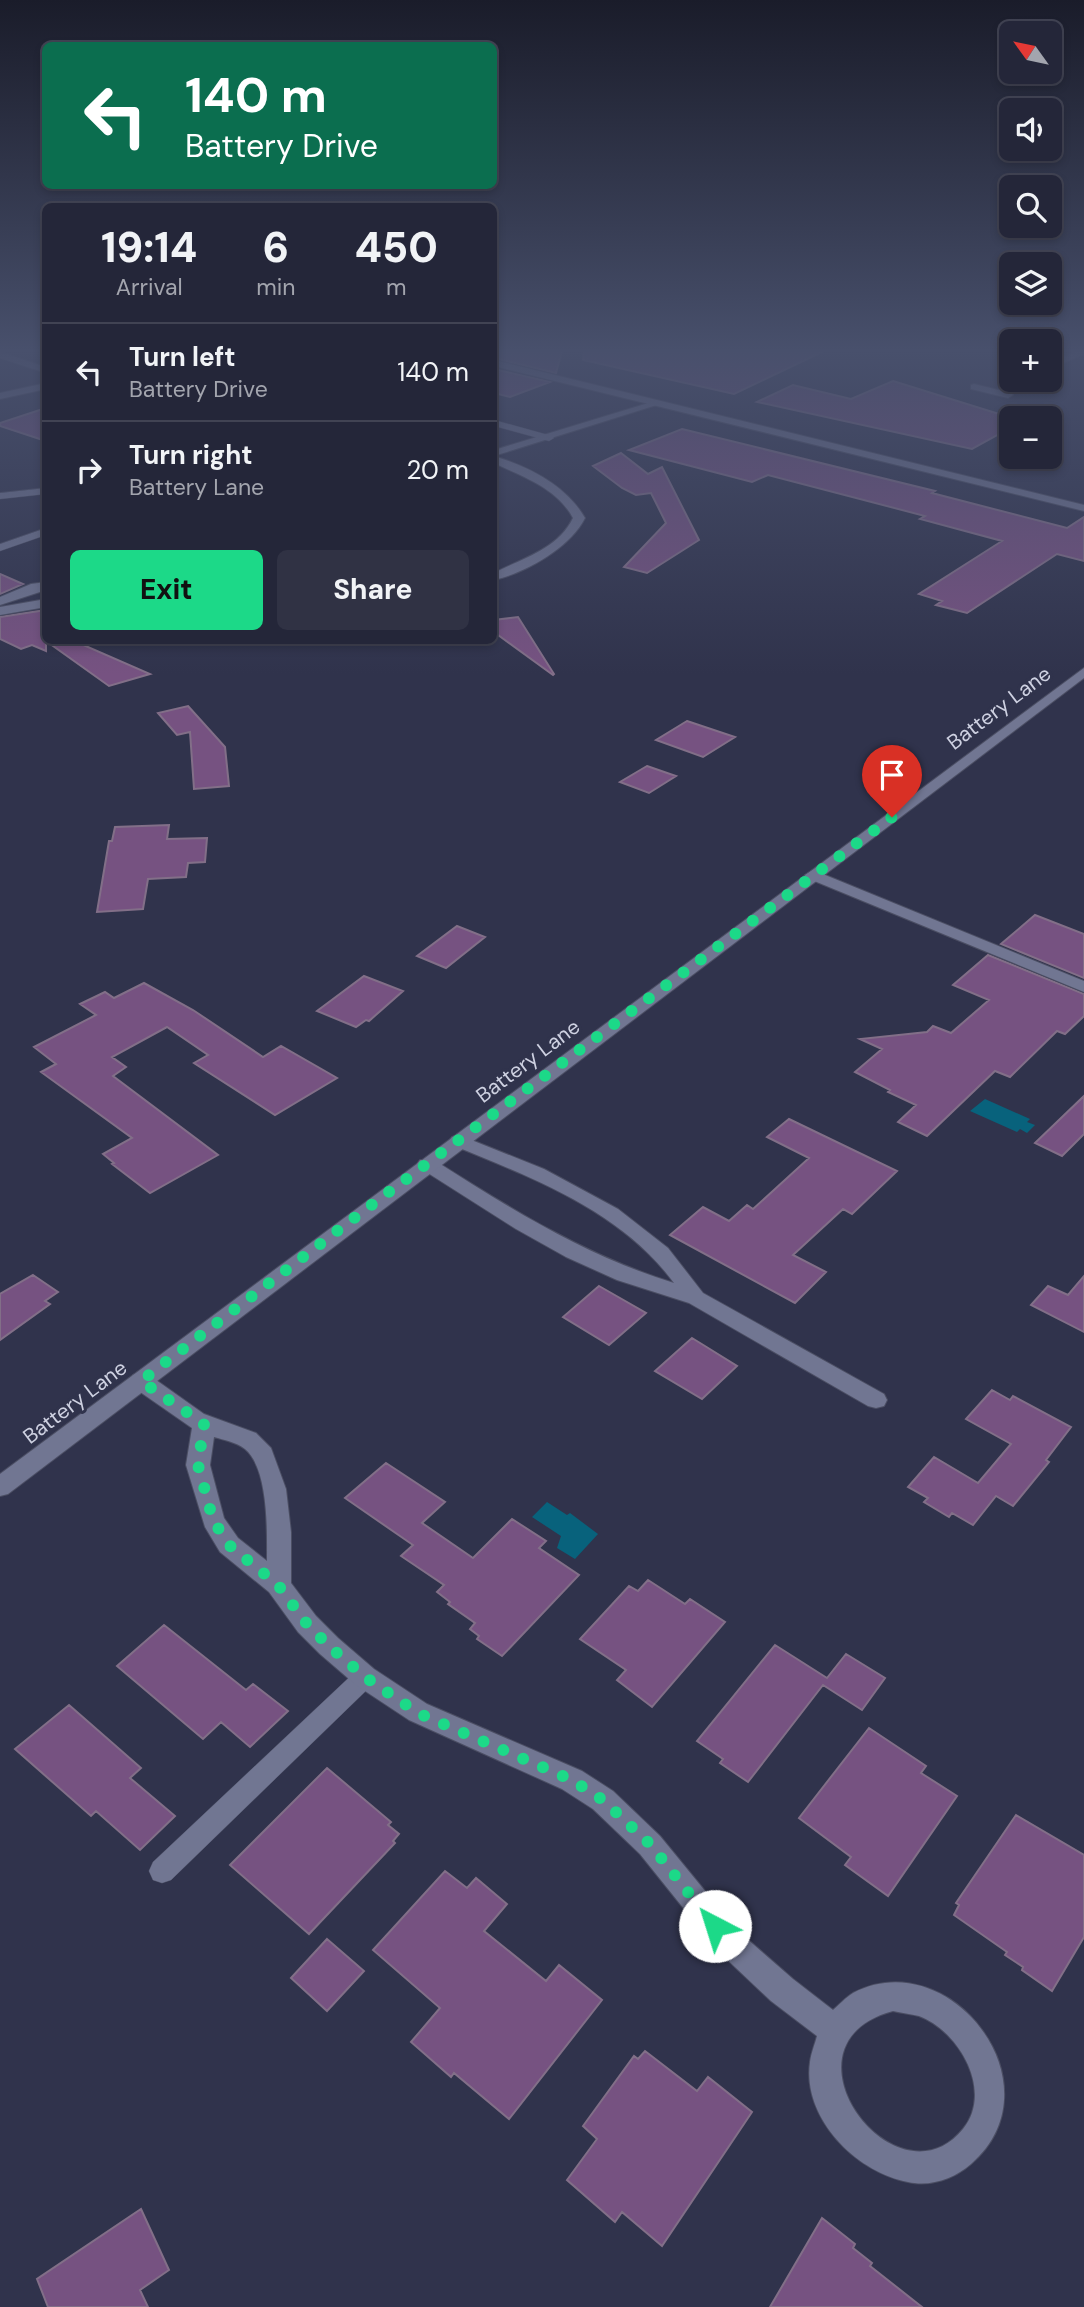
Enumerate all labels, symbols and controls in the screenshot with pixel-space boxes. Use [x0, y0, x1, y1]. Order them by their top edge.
north arrow [999, 21, 1062, 84]
map controls [999, 21, 1062, 469]
text: 140 m [185, 63, 327, 127]
icon: left [70, 70, 161, 161]
button: sound [999, 98, 1062, 161]
text: Battery Drive [185, 125, 378, 167]
button: search [999, 175, 1062, 238]
text: 19:14 [101, 220, 197, 275]
text: 6 [263, 220, 289, 275]
text: 450 [355, 220, 438, 275]
button: layers [999, 252, 1062, 315]
text: Arrival [116, 272, 183, 302]
text: min [256, 272, 295, 302]
text: m [386, 272, 406, 302]
button: + [999, 329, 1062, 392]
text: Turn left [129, 340, 236, 374]
icon: left [70, 353, 108, 391]
text: 140 m [397, 355, 469, 389]
text: Battery Drive [129, 374, 268, 404]
button: − [999, 406, 1062, 469]
text: Turn right [129, 438, 253, 472]
icon: right [70, 451, 108, 489]
text: 20 m [406, 453, 469, 487]
text: Battery Lane [129, 472, 264, 502]
button: Exit [70, 550, 263, 630]
button: Share [277, 550, 469, 630]
street label: Battery Lane [941, 660, 1057, 756]
pin [862, 745, 922, 817]
icon: arrive [873, 756, 911, 794]
street label: Battery Lane [470, 1013, 586, 1109]
street label: Battery Lane [17, 1354, 133, 1450]
position arrow [678, 1889, 752, 1963]

